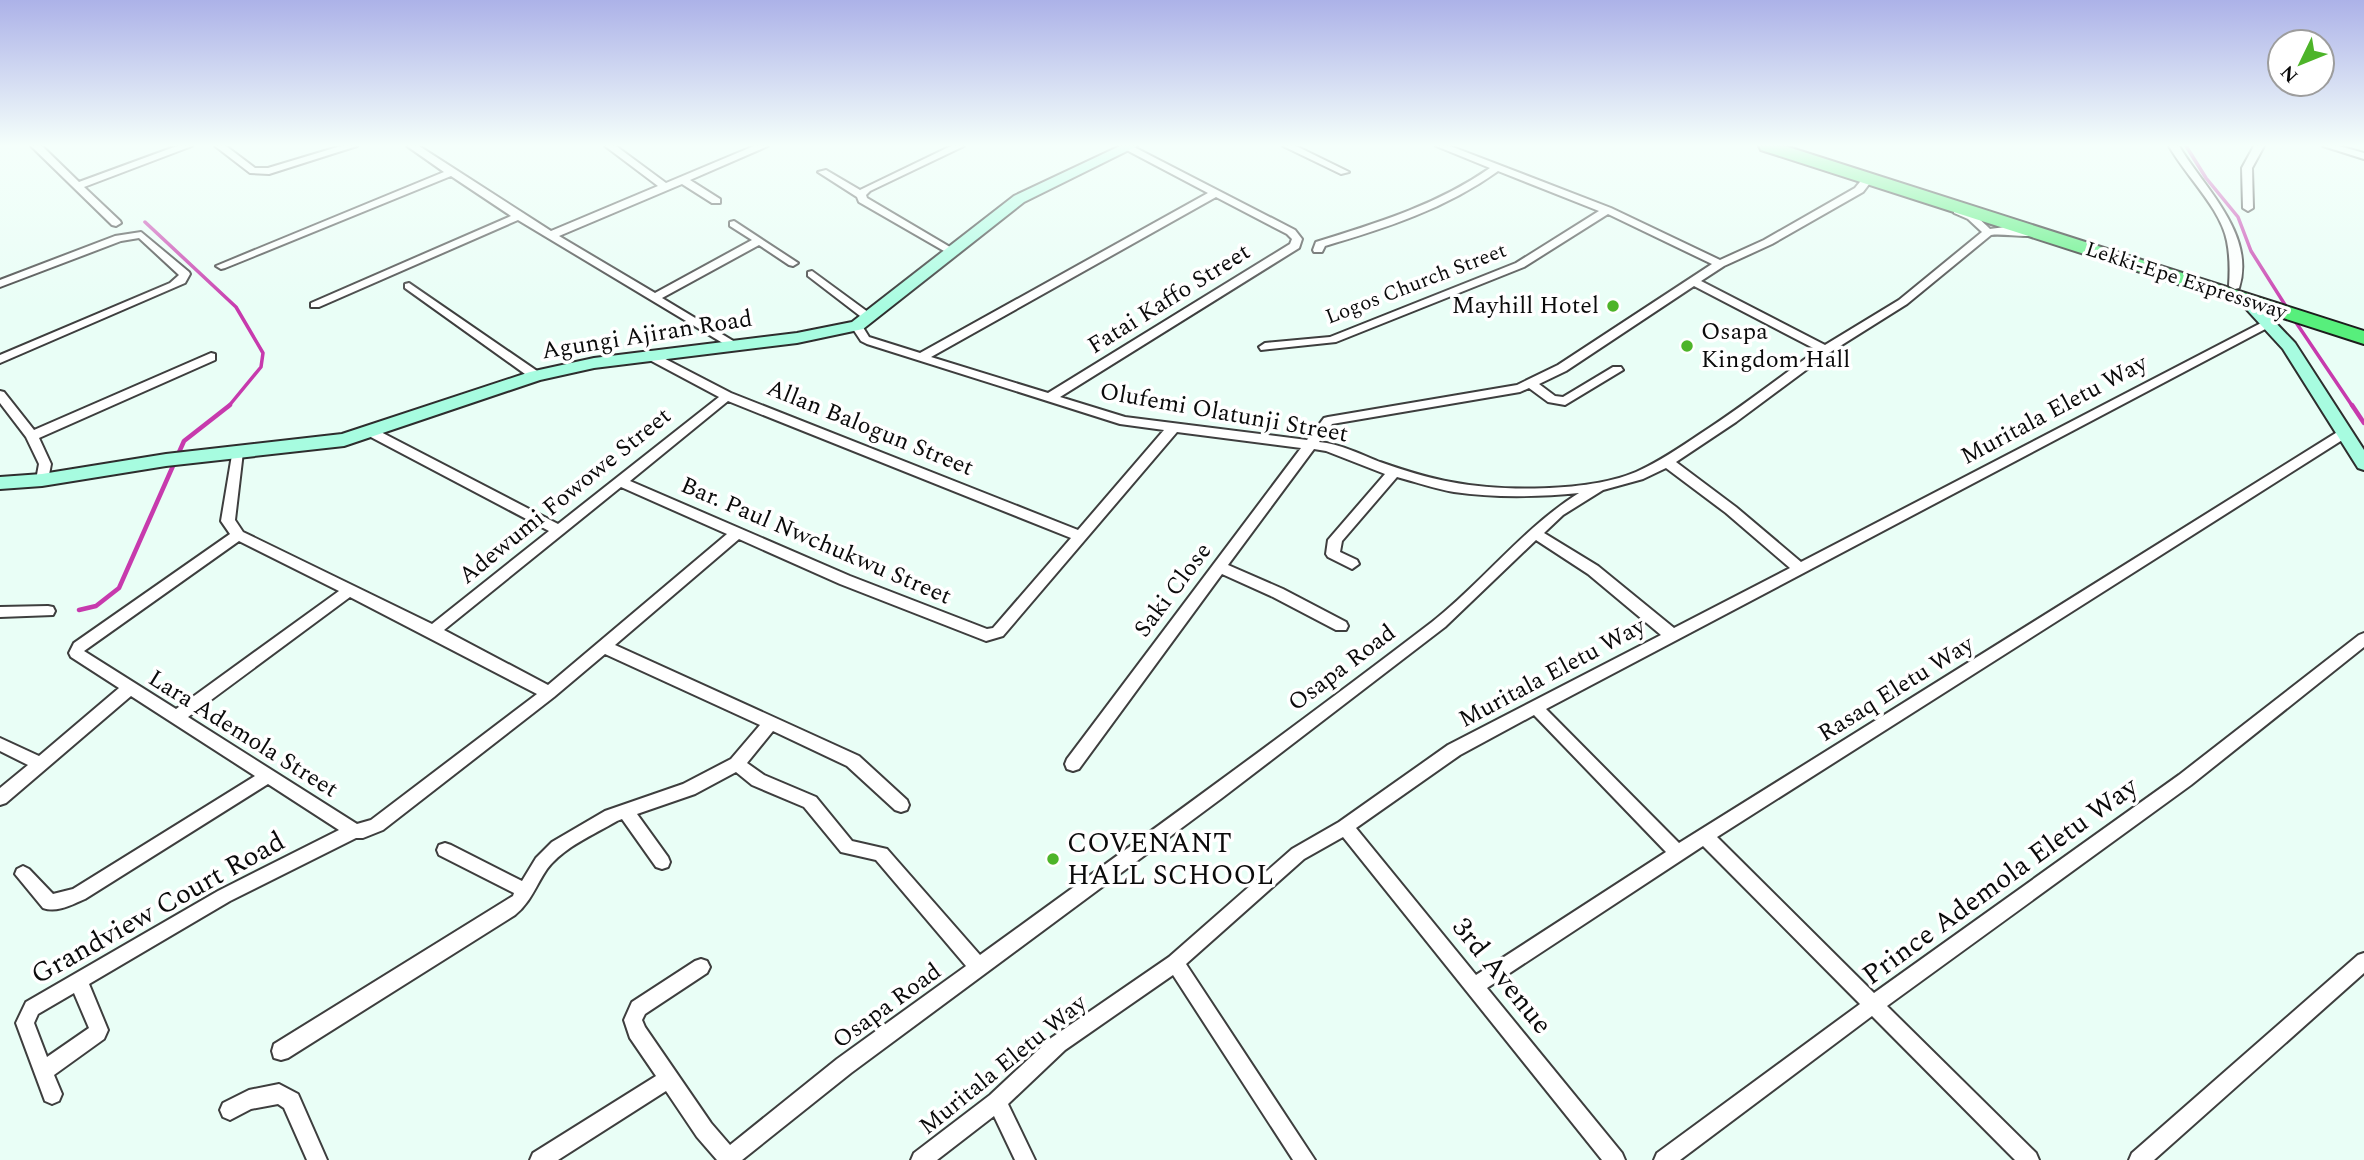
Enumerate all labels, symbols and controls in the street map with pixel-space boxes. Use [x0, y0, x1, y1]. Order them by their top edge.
north arrow [2266, 28, 2336, 98]
text: N [2274, 58, 2306, 89]
street label: Lekki-Epe Expressway [2081, 233, 2292, 329]
street label: Fatai Kaffo Street [1080, 234, 1258, 364]
street label: Logos Church Street [1321, 235, 1511, 333]
place label: Mayhill Hotel [1452, 288, 1599, 324]
marker: Mayhill Hotel [1605, 298, 1621, 314]
street label: Agungi Ajiran Road [539, 301, 755, 369]
place label: Osapa Kingdom Hall [1701, 314, 1850, 378]
marker: Osapa Kingdom Hall [1679, 338, 1695, 354]
street label: Muritala Eletu Way [1954, 345, 2155, 474]
street label: Allan Balogun Street [761, 370, 979, 486]
street label: Olufemi Olatunji Street [1097, 373, 1351, 453]
street label: Adewumi Fowowe Street [451, 399, 679, 593]
street label: Bar. Paul Nwchukwu Street [675, 468, 957, 614]
street label: Saki Close [1125, 535, 1221, 645]
street label: Muritala Eletu Way [1452, 608, 1653, 737]
street label: Osapa Road [1280, 615, 1404, 721]
street label: Rasaq Eletu Way [1811, 626, 1982, 751]
street label: Lara Ademola Street [141, 661, 345, 807]
street label: Prince Ademola Eletu Way [1853, 765, 2148, 996]
street label: Grandview Court Road [23, 820, 293, 996]
place label: COVENANT HALL SCHOOL [1067, 822, 1274, 897]
marker: COVENANT HALL SCHOOL [1045, 851, 1061, 867]
street label: 3rd Avenue [1441, 908, 1563, 1044]
street label: Osapa Road [825, 954, 949, 1058]
street label: Muritala Eletu Way [911, 985, 1096, 1144]

